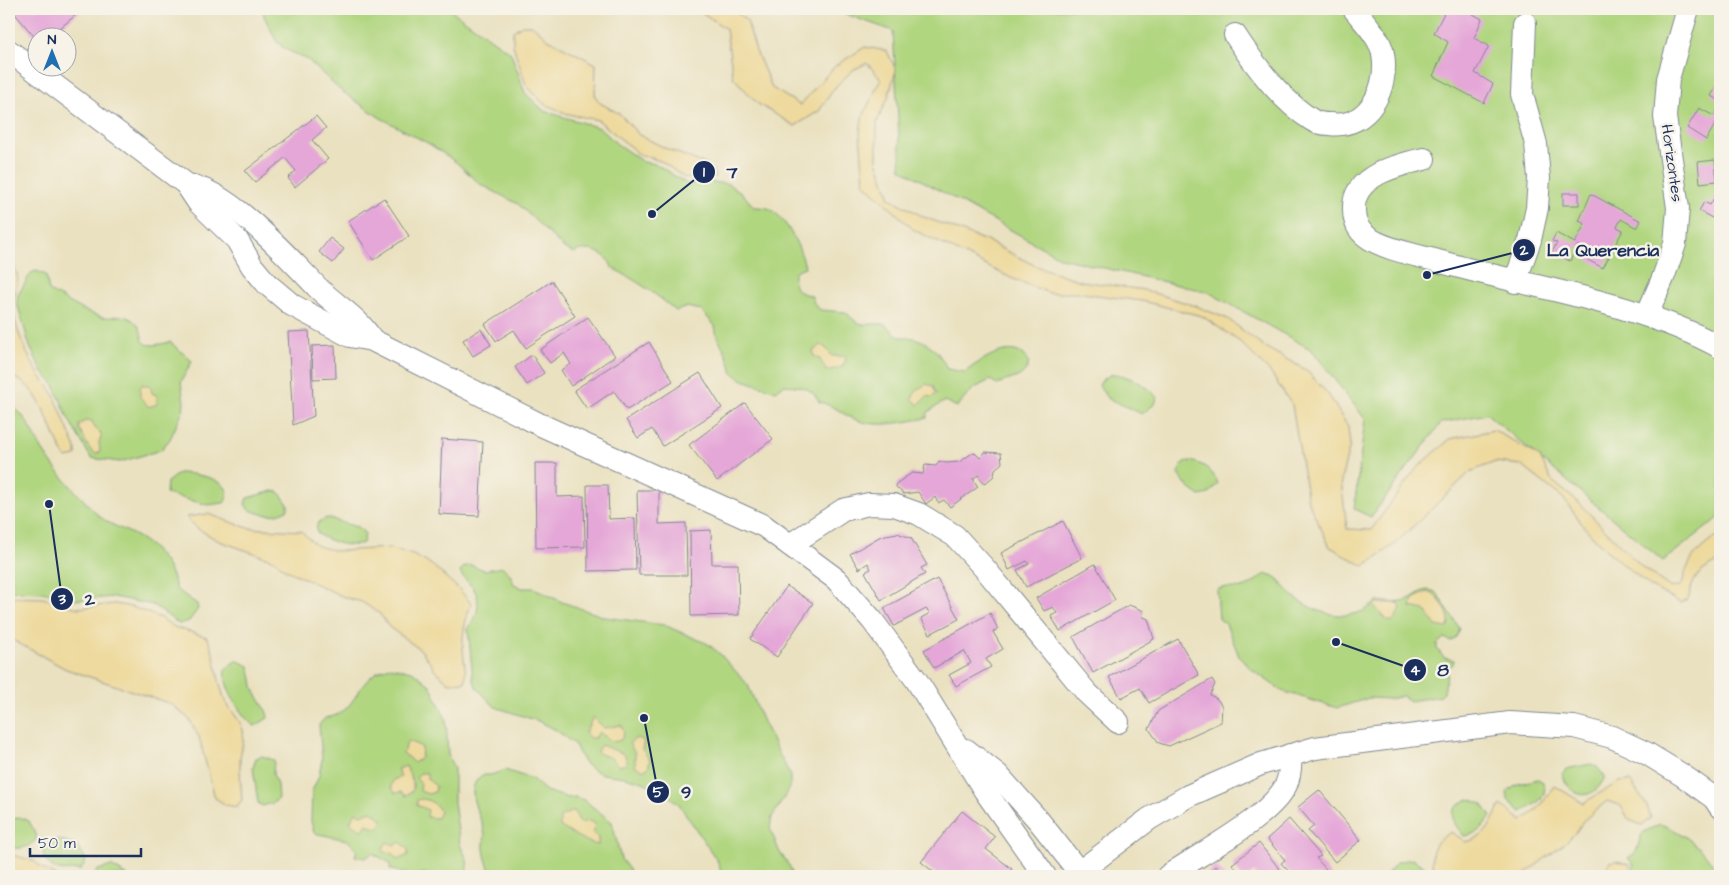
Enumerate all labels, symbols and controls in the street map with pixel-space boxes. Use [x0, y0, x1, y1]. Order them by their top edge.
north arrow [28, 28, 78, 78]
text: N [48, 30, 57, 50]
street label: Horizontes [1656, 123, 1688, 203]
callout: 7 [691, 156, 747, 189]
text: 7 [725, 160, 738, 185]
text: 1 [703, 162, 705, 183]
callout: La Querencia [1511, 233, 1669, 266]
text: La Querencia [1547, 238, 1660, 263]
text: 2 [1519, 240, 1529, 261]
callout: 2 [49, 582, 105, 615]
text: 2 [84, 587, 96, 612]
text: 3 [57, 589, 66, 610]
callout: 8 [1403, 654, 1459, 687]
text: 8 [1437, 658, 1449, 683]
text: 4 [1410, 660, 1421, 681]
callout: 9 [646, 775, 701, 808]
text: 9 [681, 780, 691, 805]
text: 5 [653, 782, 664, 803]
scale bar [30, 825, 141, 857]
text: 50 m [38, 833, 76, 854]

